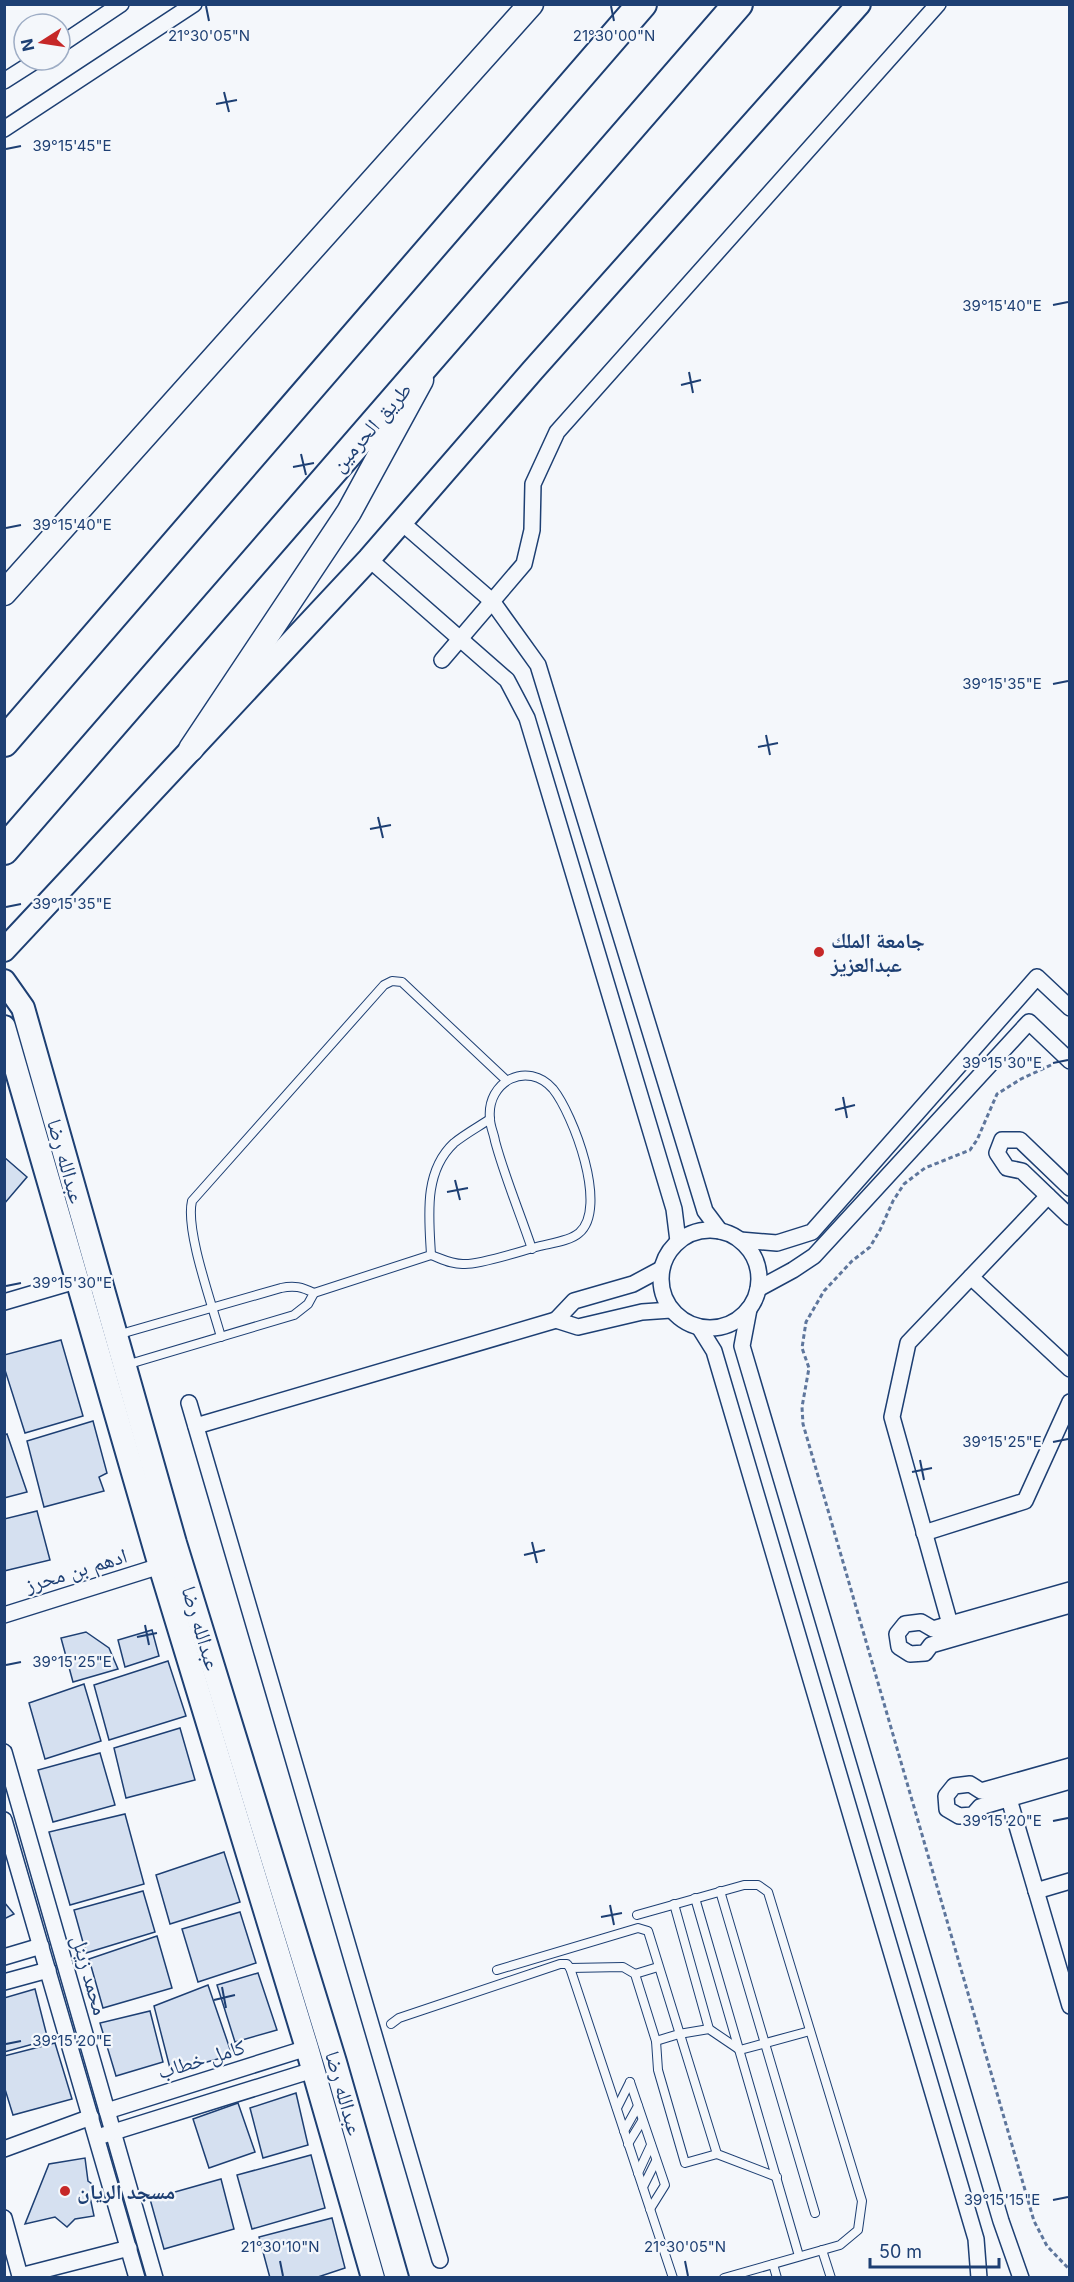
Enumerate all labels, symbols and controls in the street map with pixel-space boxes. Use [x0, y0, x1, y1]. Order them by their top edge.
north arrow [12, 12, 72, 72]
text: 21°30'05"N [168, 26, 250, 45]
text: 21°30'00"N [573, 26, 655, 45]
text: N [16, 37, 38, 53]
text: 39°15'45"E [33, 136, 112, 155]
text: 39°15'40"E [962, 296, 1042, 315]
street label: طريق الحرمين [325, 377, 417, 477]
text: 39°15'40"E [32, 515, 112, 534]
text: 39°15'35"E [962, 674, 1042, 693]
text: 39°15'35"E [32, 894, 112, 913]
place label: جامعة الملك عبدالعزيز [830, 928, 925, 977]
marker: جامعة الملك عبدالعزيز [812, 945, 826, 959]
text: 39°15'30"E [962, 1053, 1042, 1072]
street label: عبدالله رضا [42, 1116, 90, 1206]
text: 39°15'30"E [32, 1273, 112, 1292]
text: 39°15'25"E [962, 1432, 1042, 1451]
street label: ادهم بن محرز [21, 1543, 131, 1600]
street label: عبدالله رضا [176, 1583, 226, 1673]
text: 39°15'25"E [32, 1652, 112, 1671]
text: 39°15'20"E [962, 1811, 1042, 1830]
street label: محمد زينل [66, 1932, 113, 2018]
text: 39°15'20"E [32, 2031, 112, 2050]
street label: كامل خطاب [154, 2034, 248, 2085]
street label: عبدالله رضا [320, 2048, 368, 2138]
place label: مسجد الريان [77, 2179, 175, 2204]
marker: مسجد الريان [58, 2184, 72, 2198]
text: 39°15'15"E [964, 2190, 1040, 2209]
scale bar [870, 2231, 999, 2269]
text: 21°30'10"N [240, 2237, 320, 2256]
text: 21°30'05"N [644, 2237, 726, 2256]
text: 50 m [879, 2241, 922, 2262]

